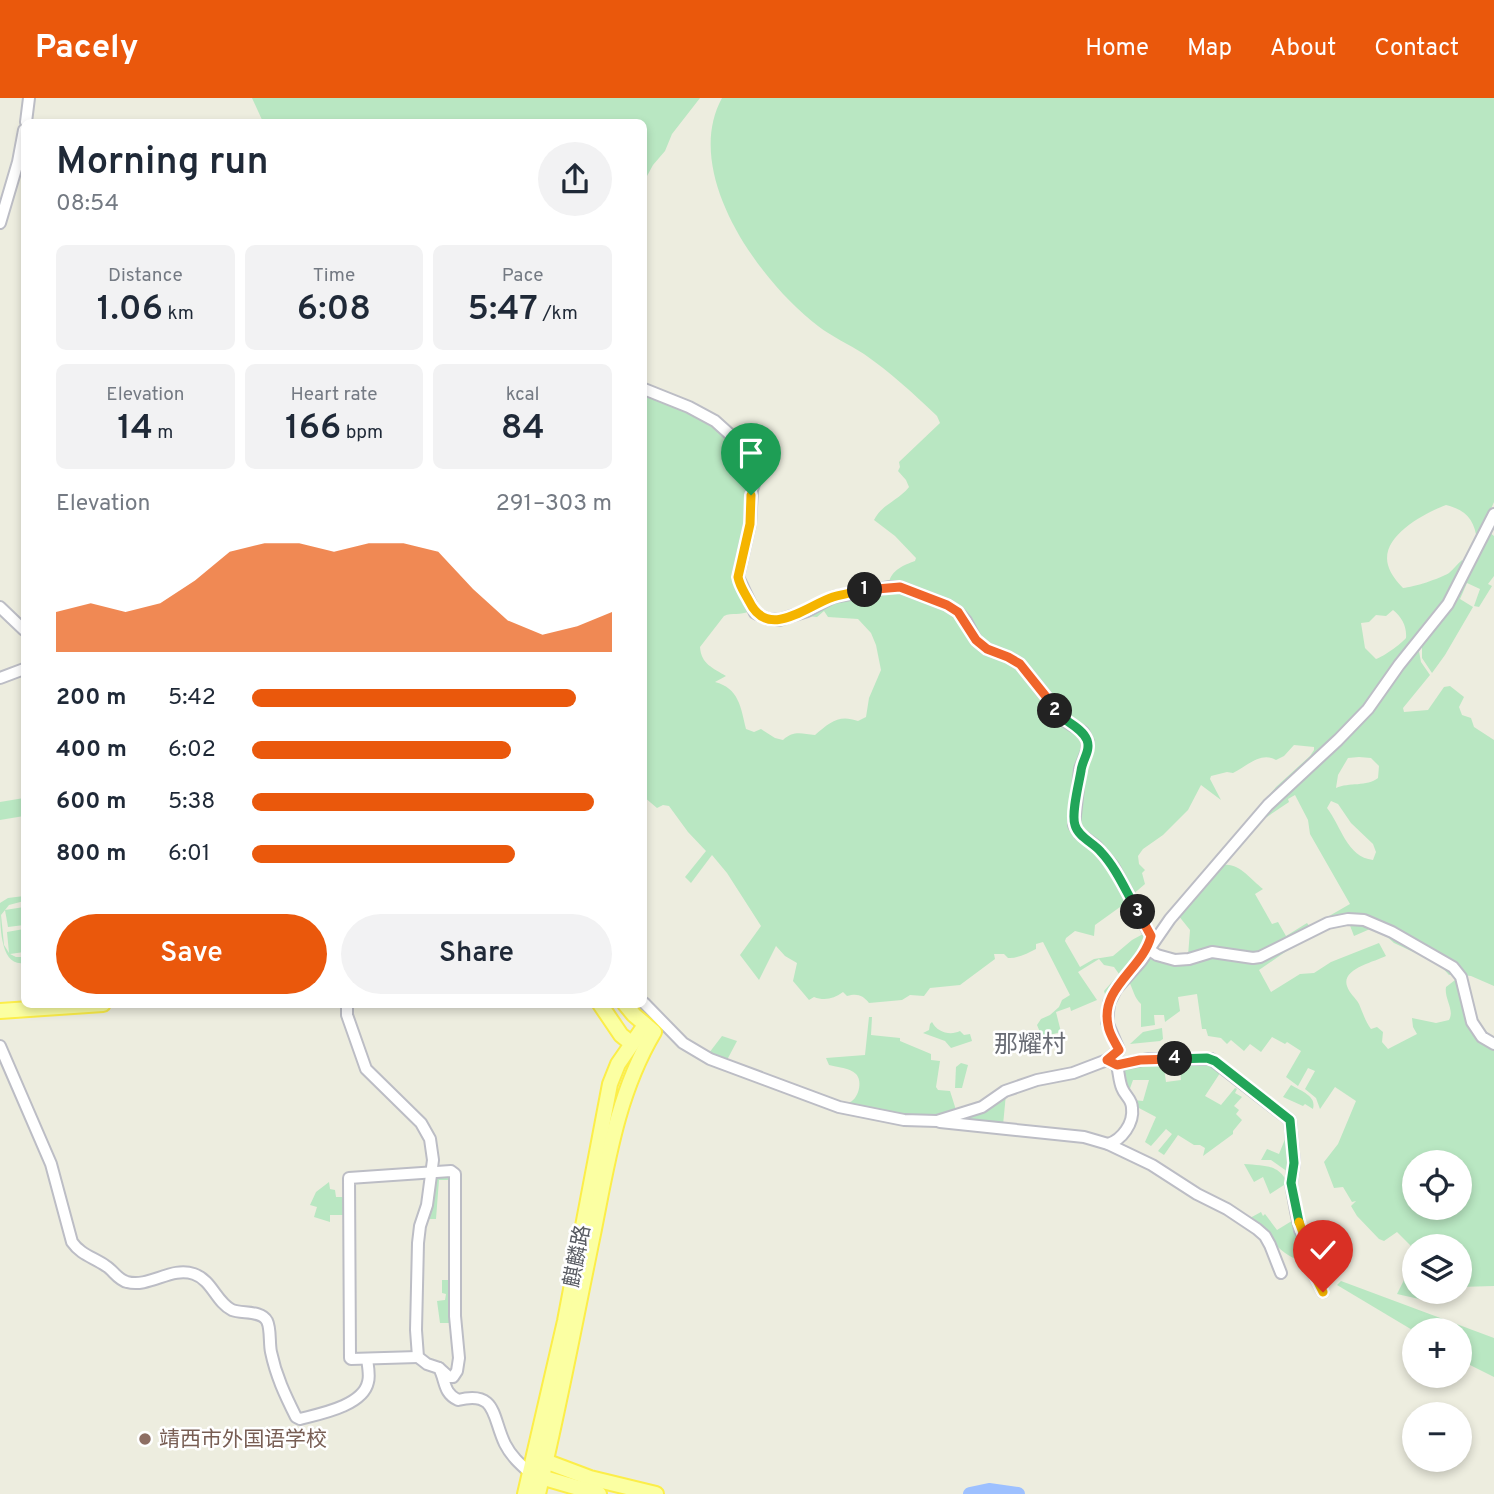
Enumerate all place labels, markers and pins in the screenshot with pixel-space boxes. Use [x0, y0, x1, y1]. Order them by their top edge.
pin [721, 423, 781, 495]
pin: 1 [848, 573, 882, 608]
pin: 2 [1038, 694, 1072, 728]
pin: 3 [1120, 894, 1156, 930]
pin: 4 [1158, 1042, 1192, 1076]
pin [1293, 1220, 1353, 1292]
place label: 靖西市外国语学校 [159, 1427, 327, 1454]
marker: 靖西市外国语学校 [137, 1431, 153, 1447]

